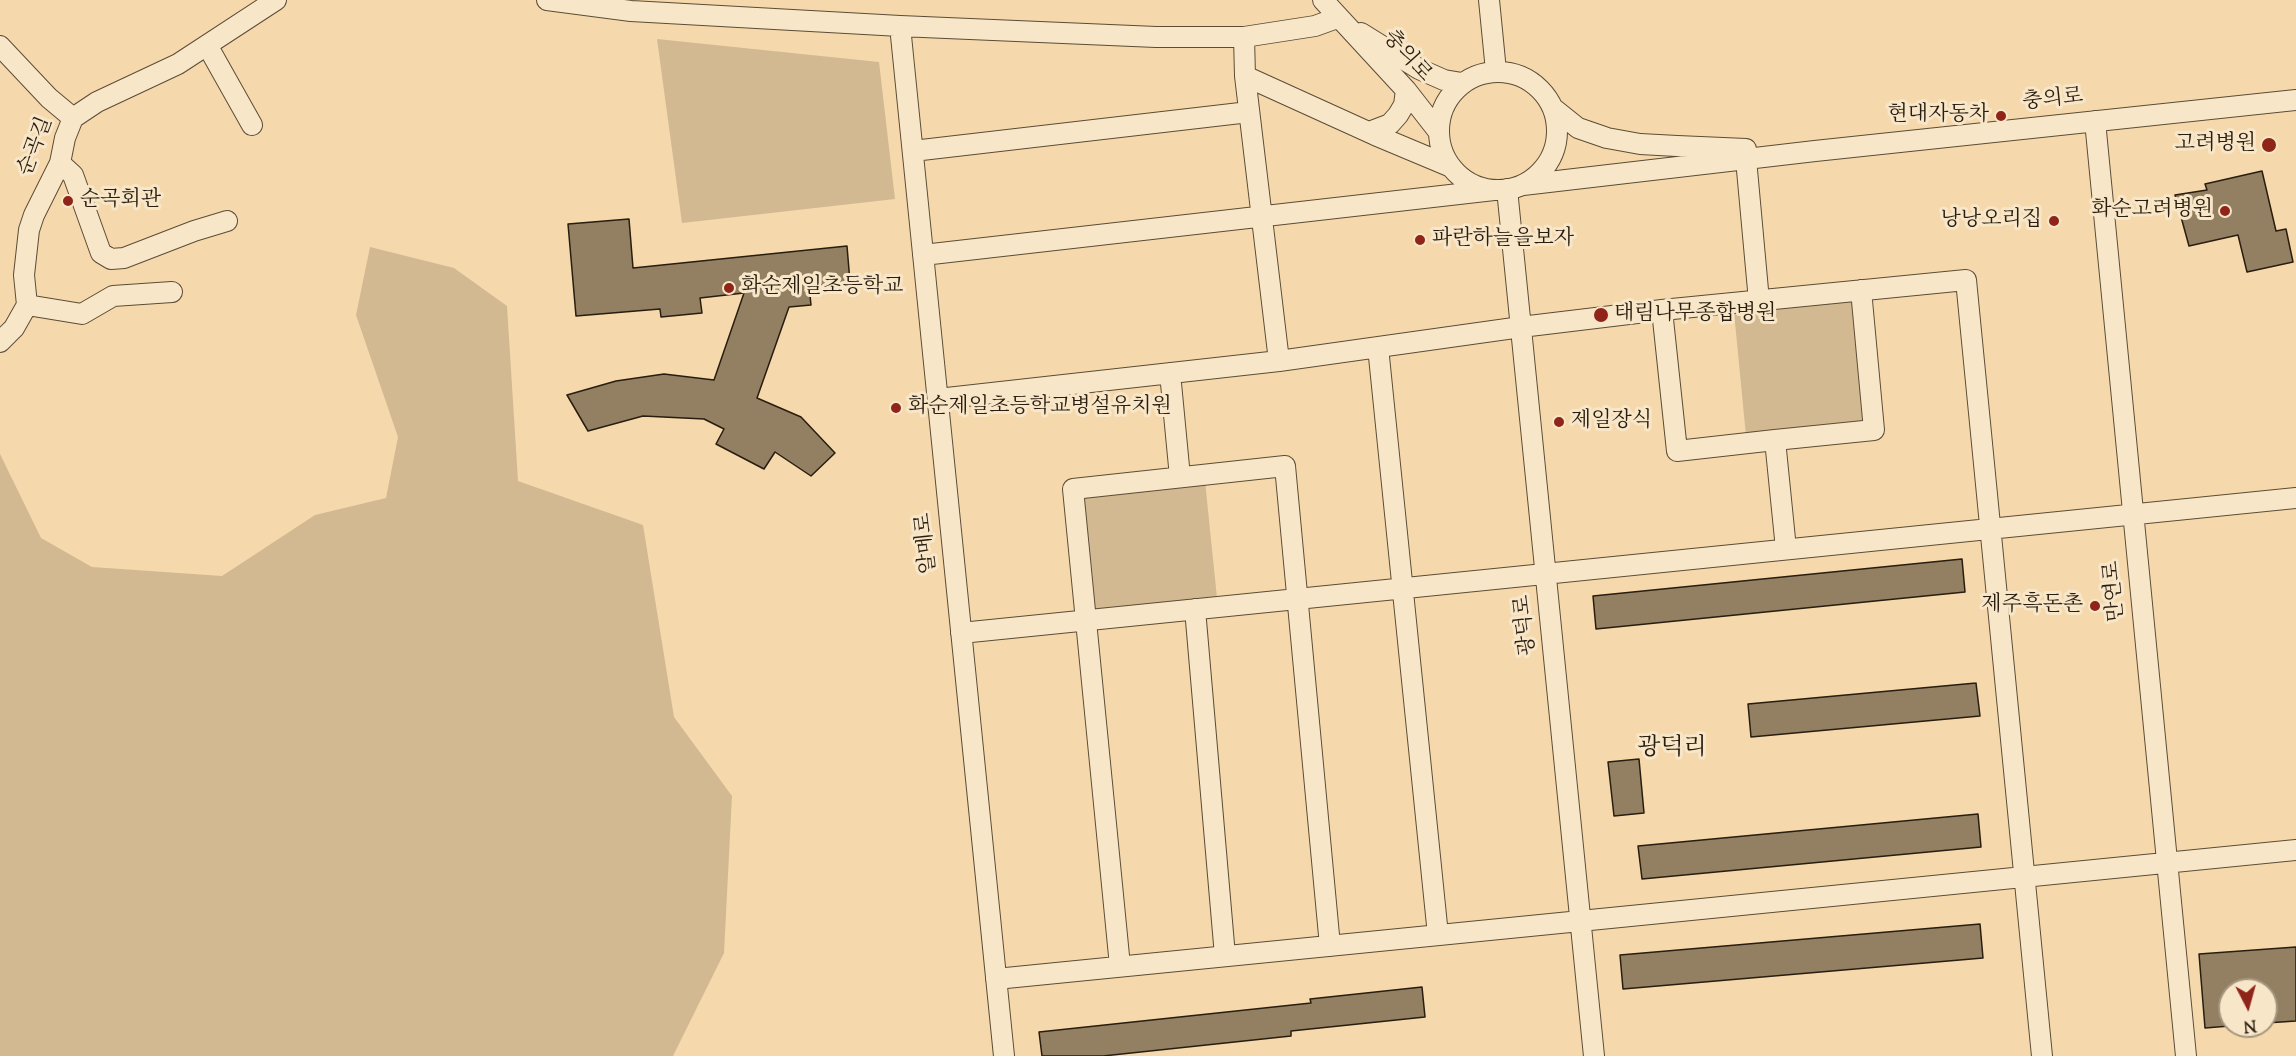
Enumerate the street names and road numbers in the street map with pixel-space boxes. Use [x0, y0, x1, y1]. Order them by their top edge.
street label: 충의로 [1376, 26, 1436, 88]
street label: 충의로 [2021, 85, 2085, 117]
street label: 순곡길 [14, 114, 60, 180]
street label: 알메로 [912, 511, 944, 575]
street label: 만연로 [2101, 560, 2131, 622]
street label: 광덕로 [1511, 593, 1543, 657]

